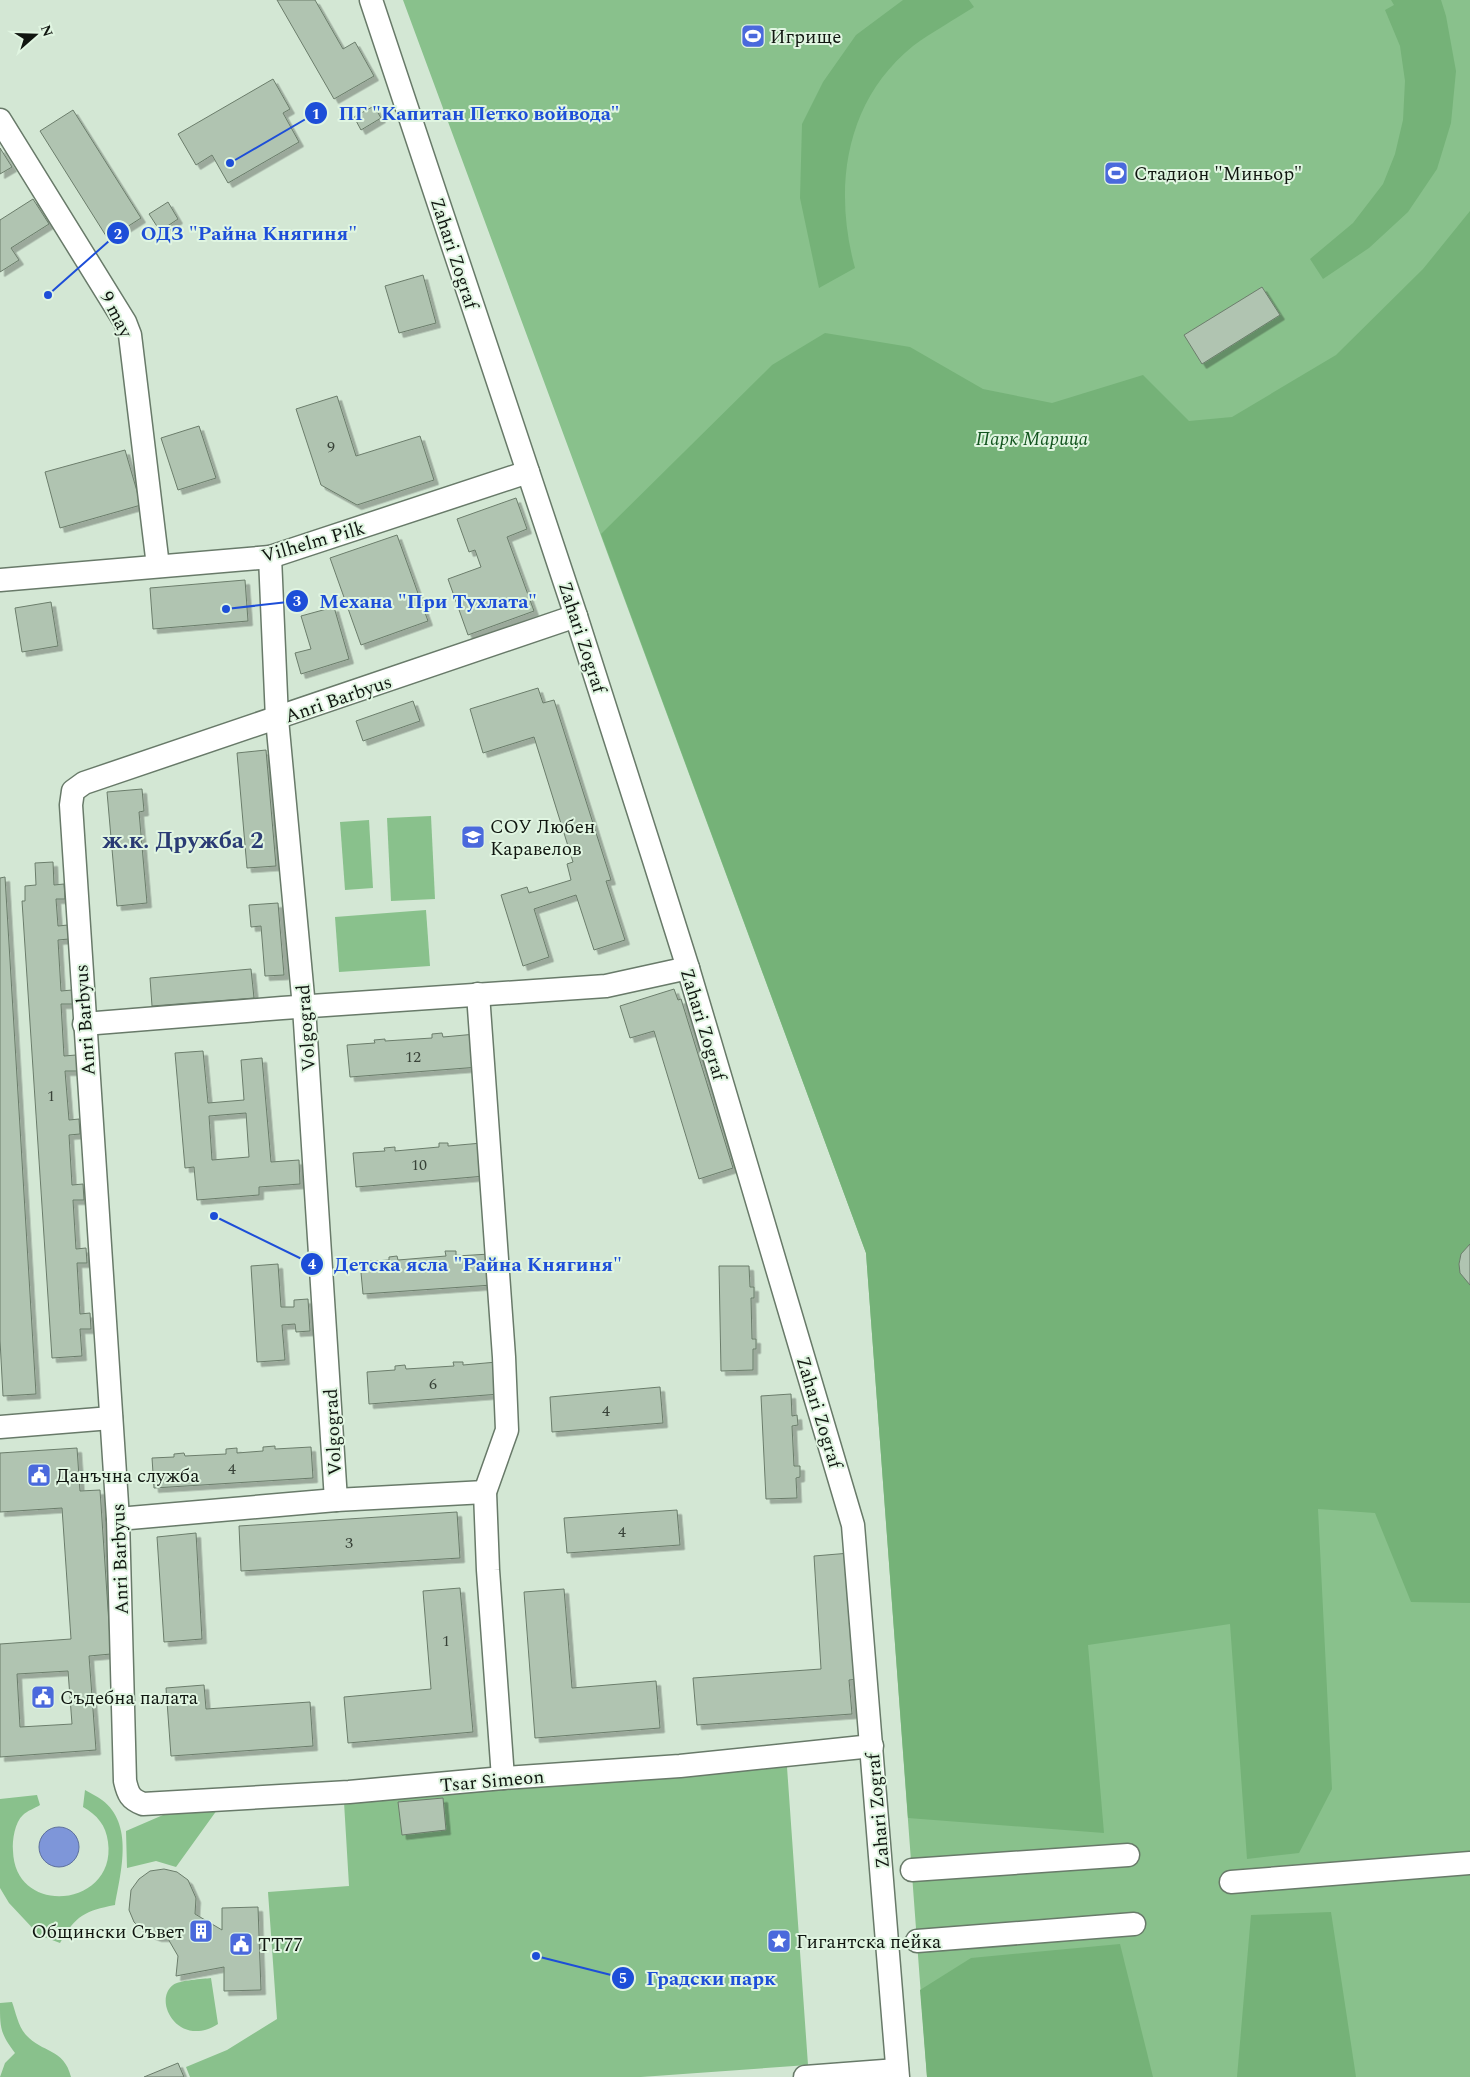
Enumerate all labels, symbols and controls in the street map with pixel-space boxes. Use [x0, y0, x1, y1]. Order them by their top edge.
north arrow [10, 10, 60, 60]
text: N [35, 22, 59, 40]
sports icon: Игрище [740, 23, 766, 49]
place label: Игрище [770, 23, 841, 52]
callout: ПГ "Капитан Петко войвода" [304, 96, 630, 131]
text: ПГ "Капитан Петко войвода" [338, 99, 620, 129]
text: 1 [312, 103, 320, 126]
sports icon: Стадион "Миньор" [1103, 160, 1129, 186]
place label: Стадион "Миньор" [1134, 160, 1302, 189]
street label: Zahari Zograf [422, 194, 486, 314]
callout: ОДЗ "Райна Княгиня" [106, 216, 368, 251]
text: ОДЗ "Райна Княгиня" [141, 219, 357, 249]
text: 2 [114, 223, 122, 246]
street label: 9 may [92, 286, 140, 344]
park label: Парк Марица [976, 425, 1089, 454]
house number: 9 [327, 435, 335, 459]
street label: Vilhelm Pilk [258, 514, 369, 571]
street label: Zahari Zograf [550, 578, 614, 698]
callout: Механа "При Тухлата" [284, 583, 547, 618]
text: Механа "При Тухлата" [319, 587, 537, 617]
text: 3 [293, 590, 301, 613]
street label: Anri Barbyus [281, 668, 396, 731]
place label: СОУ Любен Каравелов [490, 813, 595, 864]
district label: ж.к. Дружба 2 [102, 823, 264, 859]
school or university icon: СОУ Любен Каравелов [460, 824, 486, 850]
street label: Anri Barbyus [67, 963, 104, 1077]
street label: Zahari Zograf [672, 965, 734, 1085]
street label: Volgograd [289, 983, 324, 1072]
house number: 12 [405, 1045, 421, 1069]
house number: 1 [47, 1084, 55, 1108]
house number: 10 [411, 1153, 427, 1177]
callout: Детска ясла "Райна Княгиня" [299, 1247, 632, 1282]
text: Детска ясла "Райна Княгиня" [334, 1250, 622, 1280]
text: 4 [308, 1253, 317, 1276]
street label: Zahari Zograf [788, 1353, 850, 1473]
house number: 6 [429, 1372, 437, 1396]
street label: Volgograd [317, 1388, 350, 1476]
house number: 4 [602, 1399, 610, 1423]
house number: 4 [228, 1457, 236, 1481]
public building icon: Данъчна служба [26, 1462, 52, 1488]
place label: Данъчна служба [56, 1462, 200, 1491]
street label: Anri Barbyus [104, 1503, 137, 1615]
house number: 4 [618, 1520, 626, 1544]
house number: 3 [345, 1531, 353, 1555]
house number: 1 [442, 1629, 450, 1653]
public building icon: Съдебна палата [30, 1684, 56, 1710]
place label: Съдебна палата [60, 1684, 199, 1713]
street label: Zahari Zograf [859, 1751, 898, 1870]
street label: Tsar Simeon [439, 1762, 545, 1800]
place label: Общински Съвет [31, 1918, 184, 1947]
building icon: Общински Съвет [188, 1918, 214, 1944]
place icon: Гигантска пейка [766, 1928, 792, 1954]
place label: Гигантска пейка [796, 1928, 942, 1957]
public building icon: TT77 [228, 1931, 254, 1957]
place label: TT77 [258, 1931, 303, 1960]
callout: Градски парк [611, 1960, 786, 1995]
text: Градски парк [646, 1964, 776, 1994]
text: 5 [619, 1967, 627, 1990]

